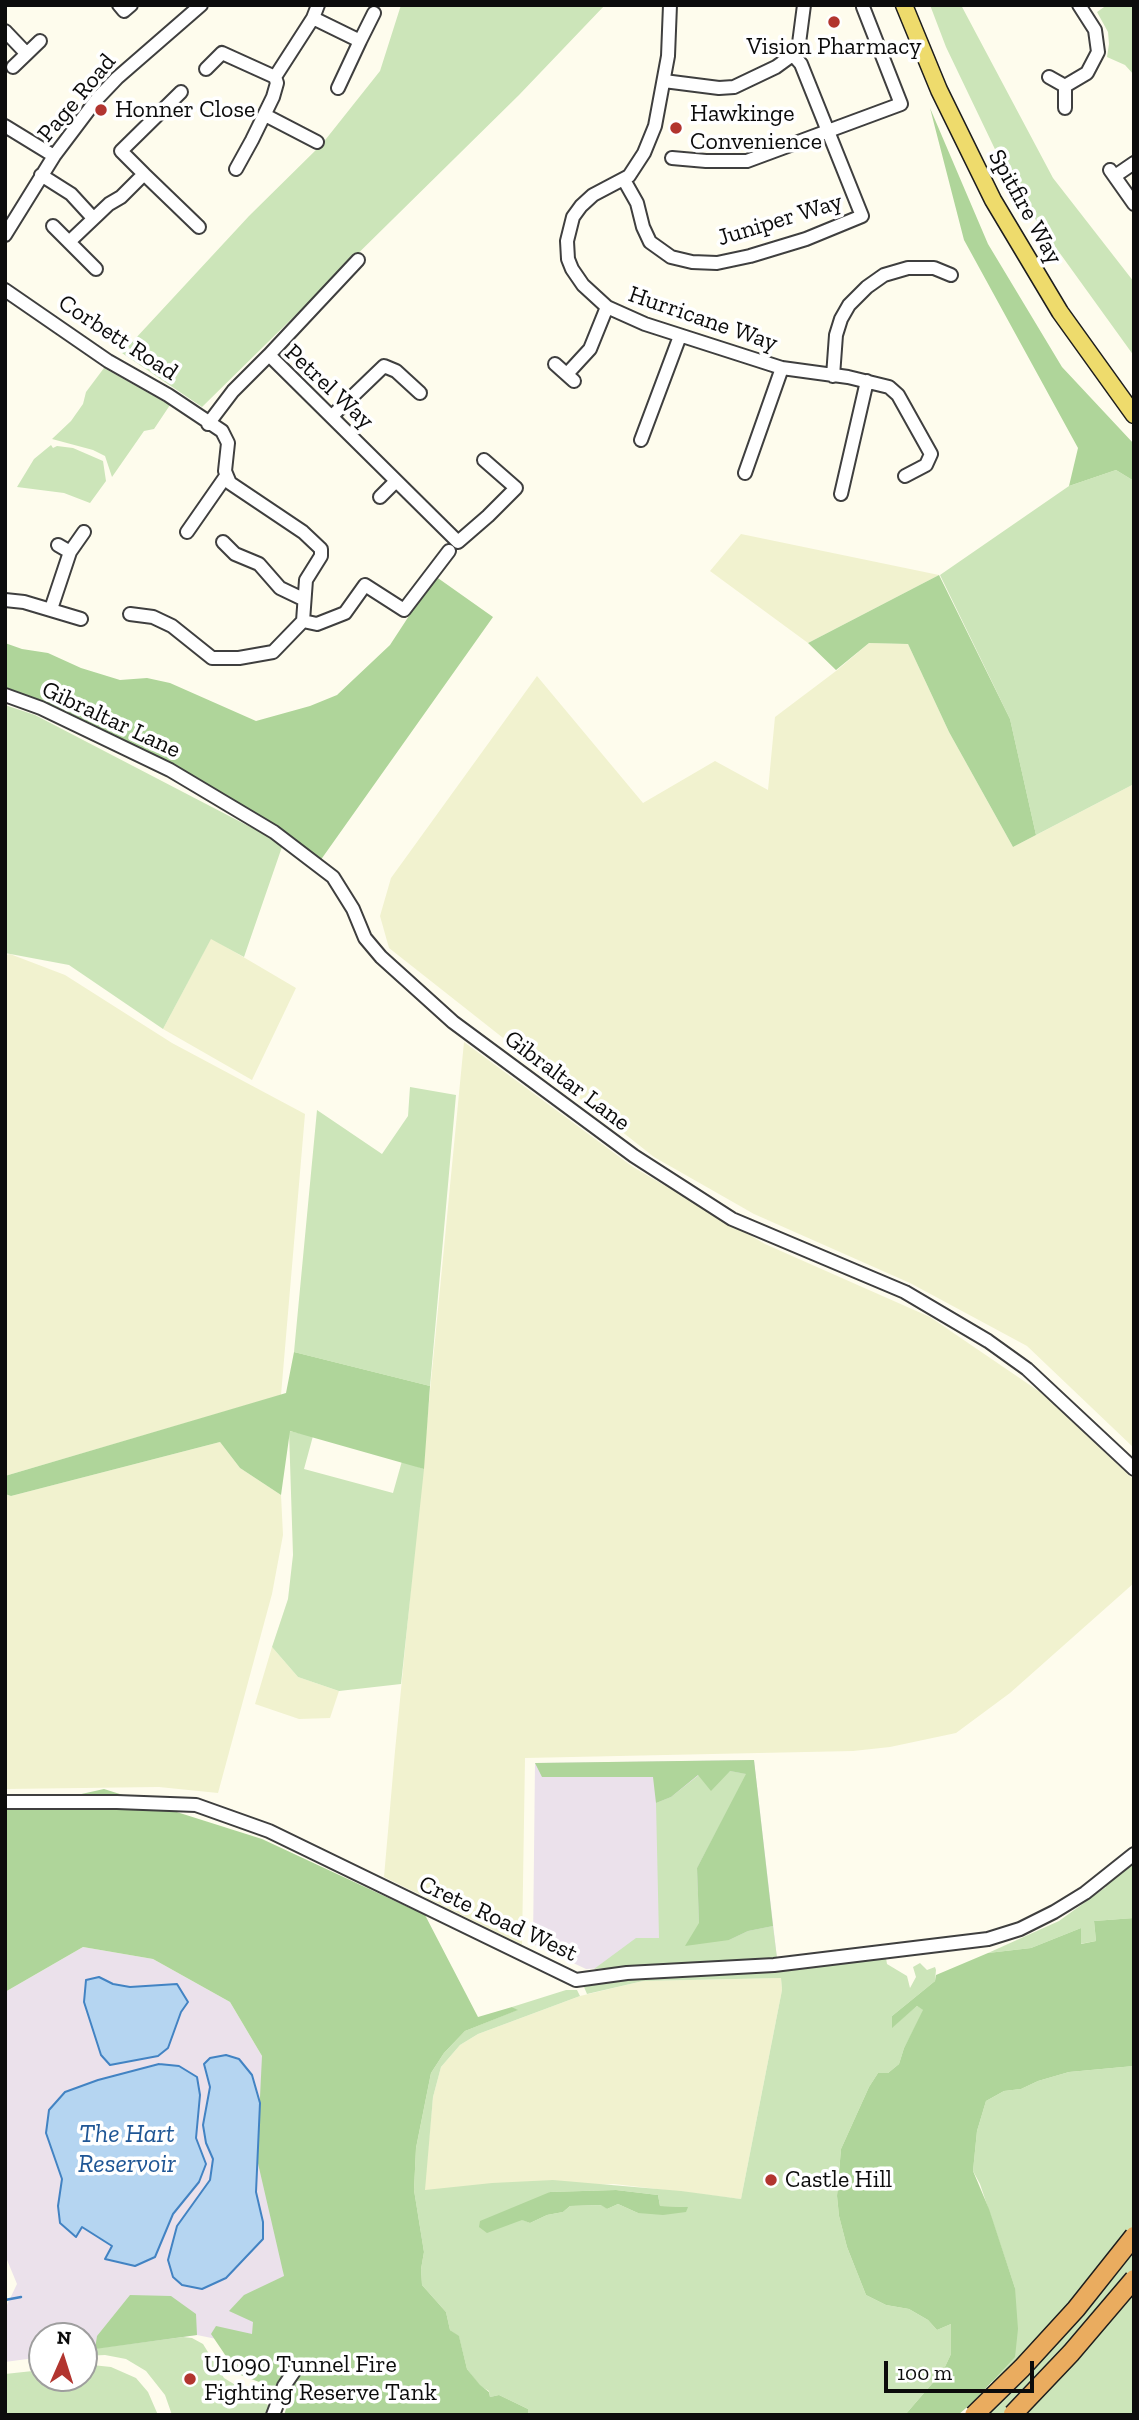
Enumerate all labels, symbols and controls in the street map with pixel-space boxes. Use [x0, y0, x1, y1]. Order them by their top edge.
marker: Vision Pharmacy [826, 14, 842, 30]
place label: Vision Pharmacy [746, 33, 922, 61]
street label: Page Road [32, 48, 122, 148]
place label: Honner Close [115, 96, 255, 124]
place label: Hawkinge Convenience [690, 100, 822, 156]
marker: Honner Close [93, 102, 109, 118]
marker: Hawkinge Convenience [668, 120, 684, 136]
street label: Spitfire Way [982, 145, 1068, 269]
street label: Juniper Way [714, 187, 846, 253]
street label: Hurricane Way [625, 280, 781, 358]
street label: Corbett Road [53, 289, 183, 387]
street label: Petrel Way [278, 339, 380, 435]
street label: Gibraltar Lane [37, 675, 185, 765]
street label: Gibraltar Lane [498, 1024, 636, 1138]
street label: Crete Road West [414, 1870, 582, 1968]
water label: The Hart Reservoir [78, 2119, 176, 2180]
place label: Castle Hill [785, 2166, 892, 2194]
marker: Castle Hill [763, 2172, 779, 2188]
north arrow [28, 2322, 98, 2392]
text: N [56, 2326, 72, 2349]
scale bar [887, 2346, 1038, 2390]
place label: U1090 Tunnel Fire Fighting Reserve Tank [204, 2351, 437, 2407]
text: 100 m [897, 2360, 952, 2385]
marker: U1090 Tunnel Fire Fighting Reserve Tank [182, 2371, 198, 2387]

